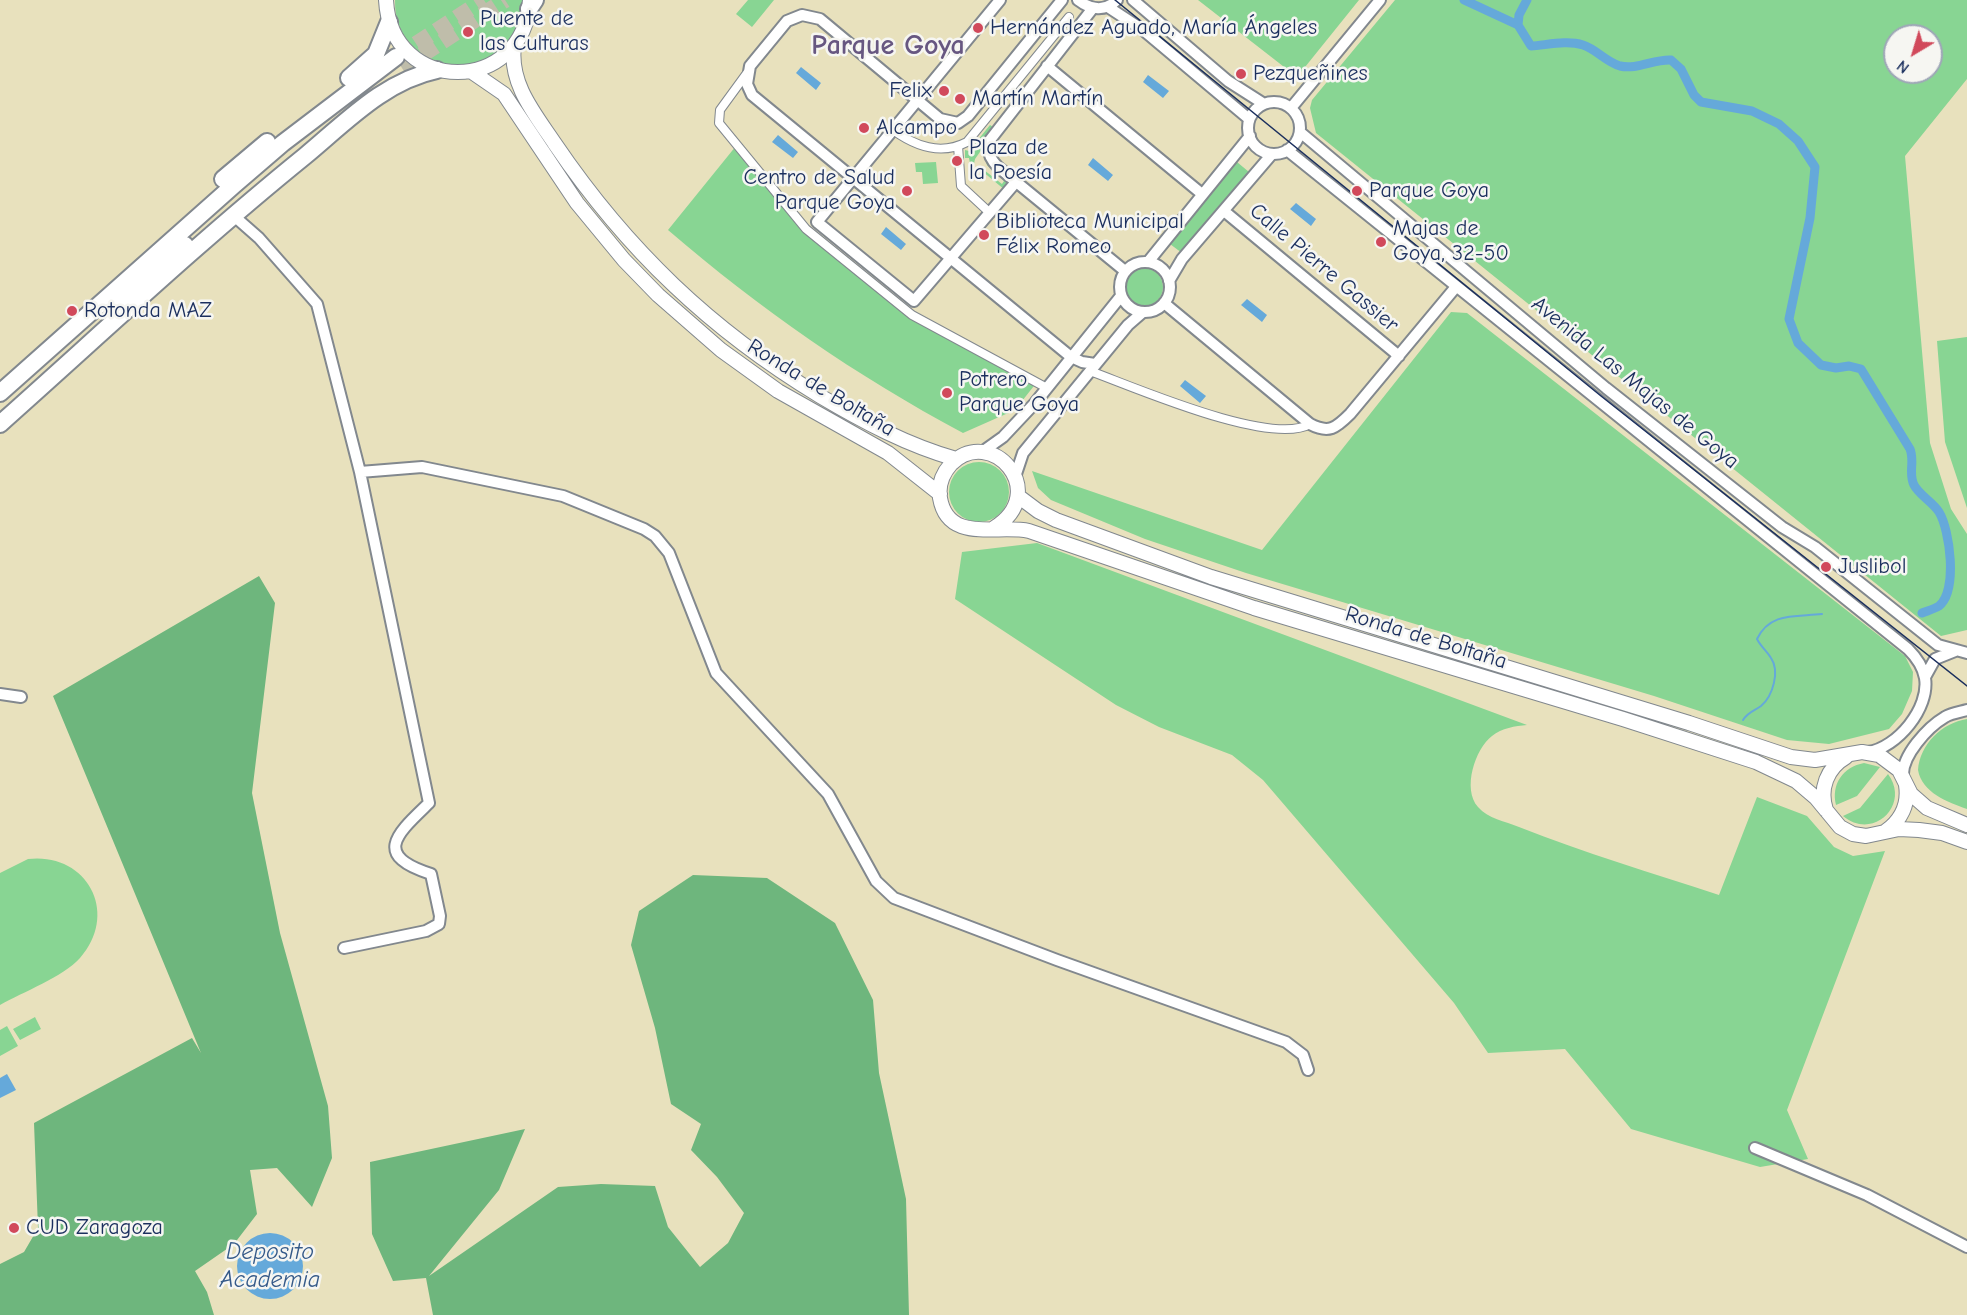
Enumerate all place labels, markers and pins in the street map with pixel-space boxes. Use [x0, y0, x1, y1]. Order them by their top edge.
place label: Puente de las Culturas [480, 6, 589, 57]
place label: Hernández Aguado, María Ángeles [990, 15, 1317, 41]
marker: Hernández Aguado, María Ángeles [971, 21, 985, 35]
marker: Puente de las Culturas [461, 25, 475, 39]
place label: Pezqueñines [1253, 61, 1368, 87]
marker: Pezqueñines [1234, 67, 1248, 81]
place label: Felix [889, 78, 932, 104]
marker: Felix [937, 84, 951, 98]
place label: Martín Martín [972, 86, 1103, 112]
marker: Martín Martín [953, 92, 967, 106]
place label: Alcampo [876, 115, 957, 141]
marker: Alcampo [857, 121, 871, 135]
place label: Plaza de la Poesía [969, 135, 1052, 186]
marker: Plaza de la Poesía [950, 154, 964, 168]
place label: Centro de Salud Parque Goya [743, 165, 895, 216]
place label: Parque Goya [1369, 178, 1489, 204]
marker: Centro de Salud Parque Goya [900, 184, 914, 198]
marker: Parque Goya [1350, 184, 1364, 198]
place label: Biblioteca Municipal Félix Romeo [996, 209, 1184, 260]
place label: Majas de Goya, 32-50 [1393, 216, 1509, 268]
marker: Biblioteca Municipal Félix Romeo [977, 228, 991, 242]
marker: Majas de Goya, 32-50 [1374, 235, 1388, 249]
place label: Rotonda MAZ [84, 298, 212, 324]
marker: Rotonda MAZ [65, 304, 79, 318]
place label: Potrero Parque Goya [959, 367, 1079, 418]
marker: Potrero Parque Goya [940, 386, 954, 400]
place label: Juslibol [1838, 554, 1906, 580]
marker: Juslibol [1819, 560, 1833, 574]
place label: CUD Zaragoza [26, 1215, 163, 1241]
marker: CUD Zaragoza [7, 1221, 21, 1235]

